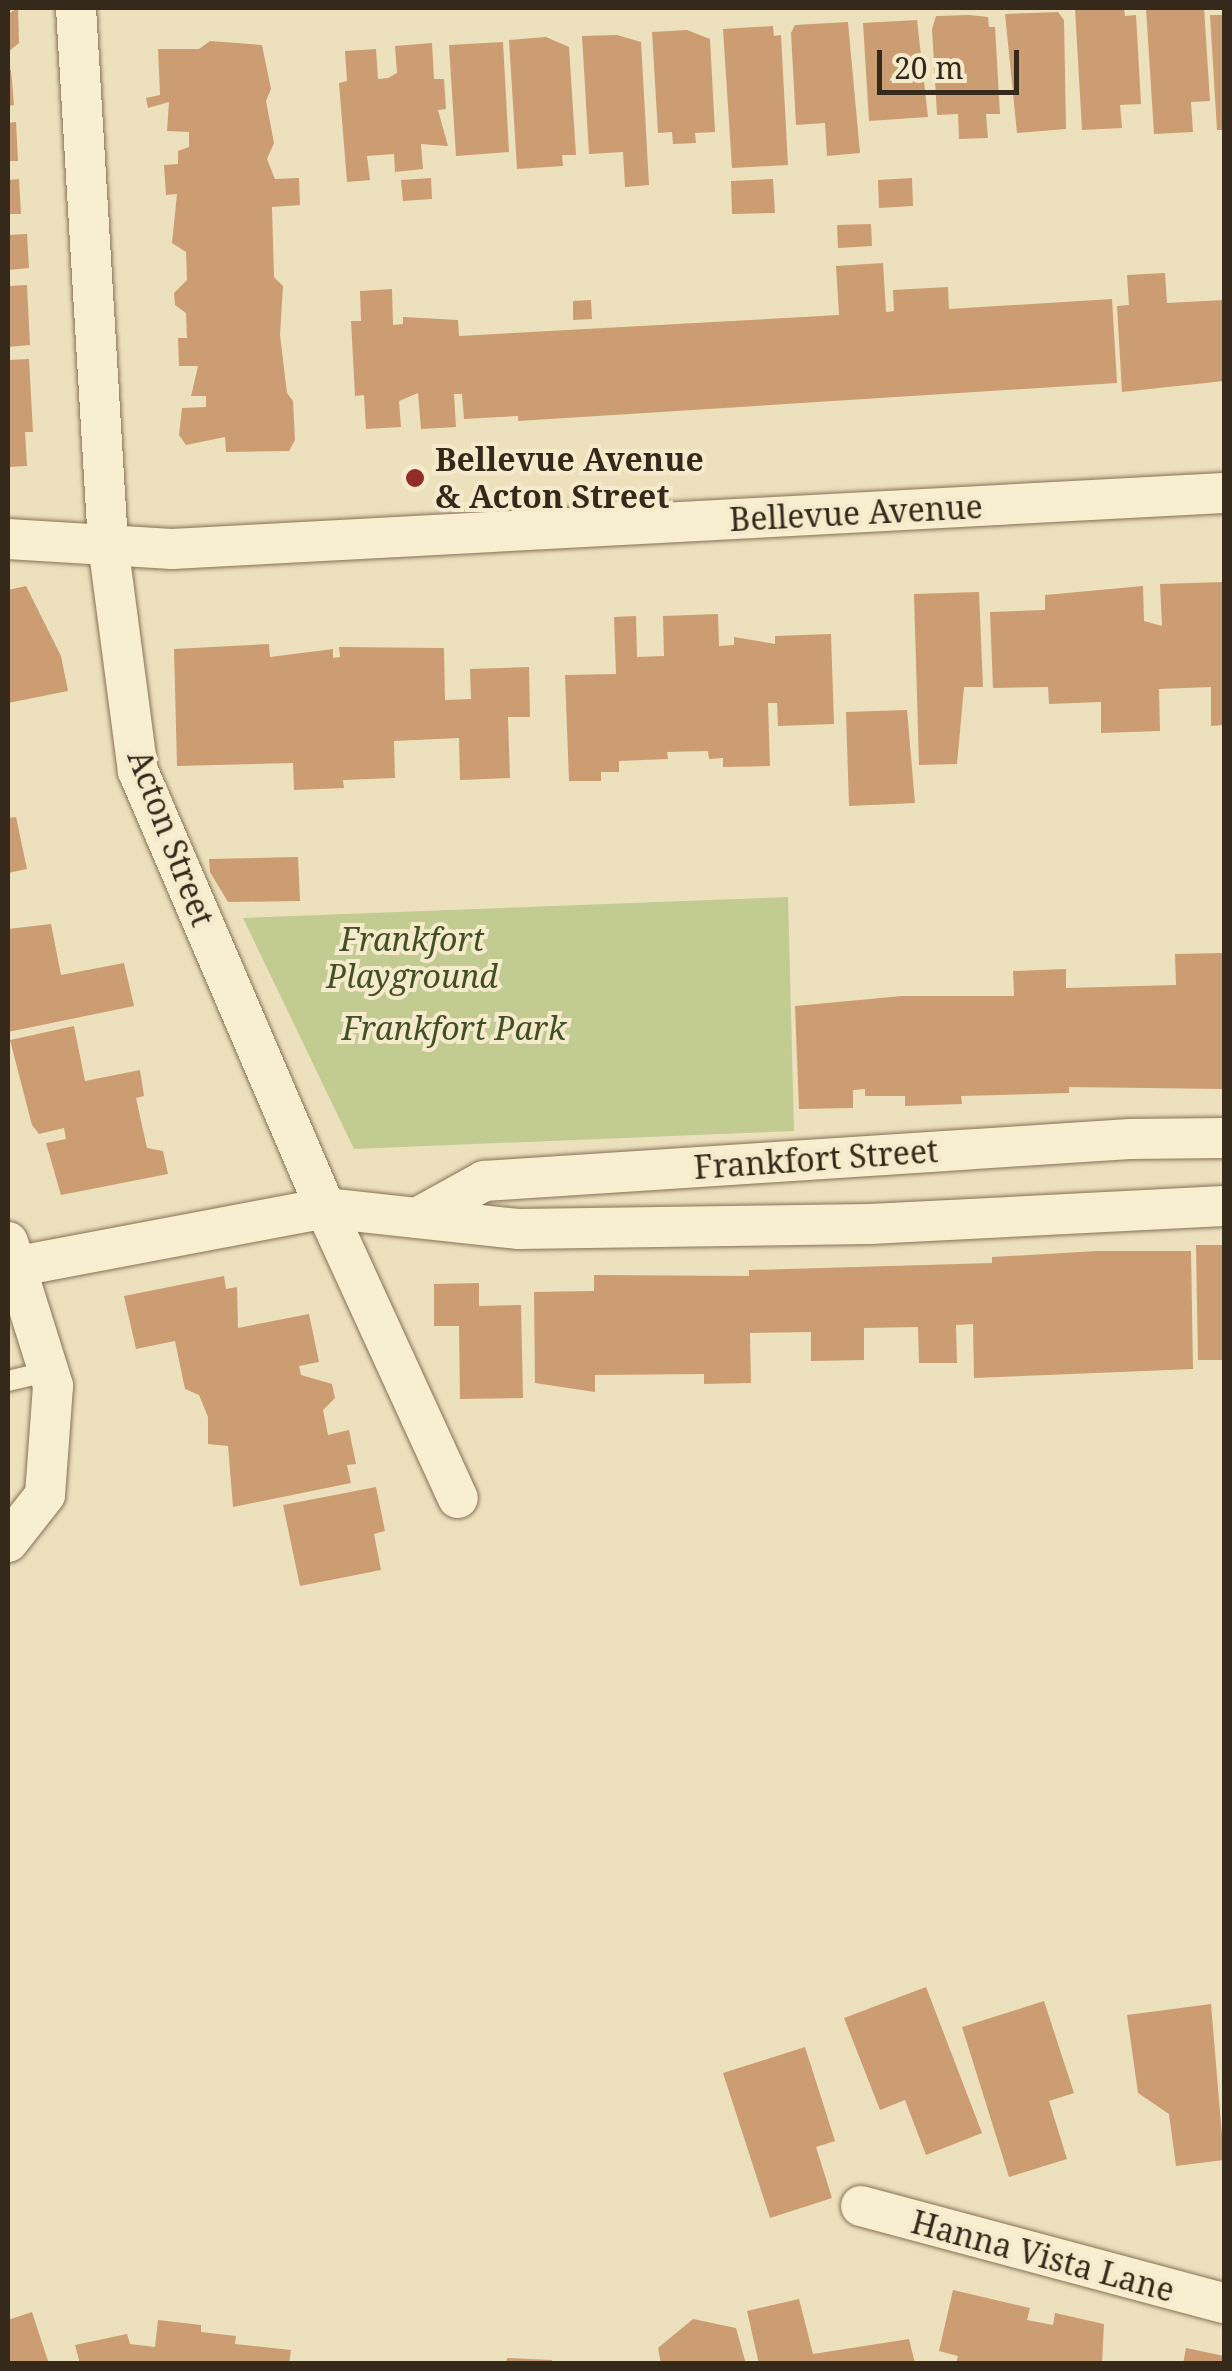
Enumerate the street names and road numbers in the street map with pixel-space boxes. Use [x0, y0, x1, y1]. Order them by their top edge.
street label: Bellevue Avenue [728, 487, 984, 539]
street label: Acton Street [120, 744, 222, 932]
street label: Frankfort Street [693, 1131, 939, 1187]
street label: Hanna Vista Lane [907, 2202, 1179, 2310]

